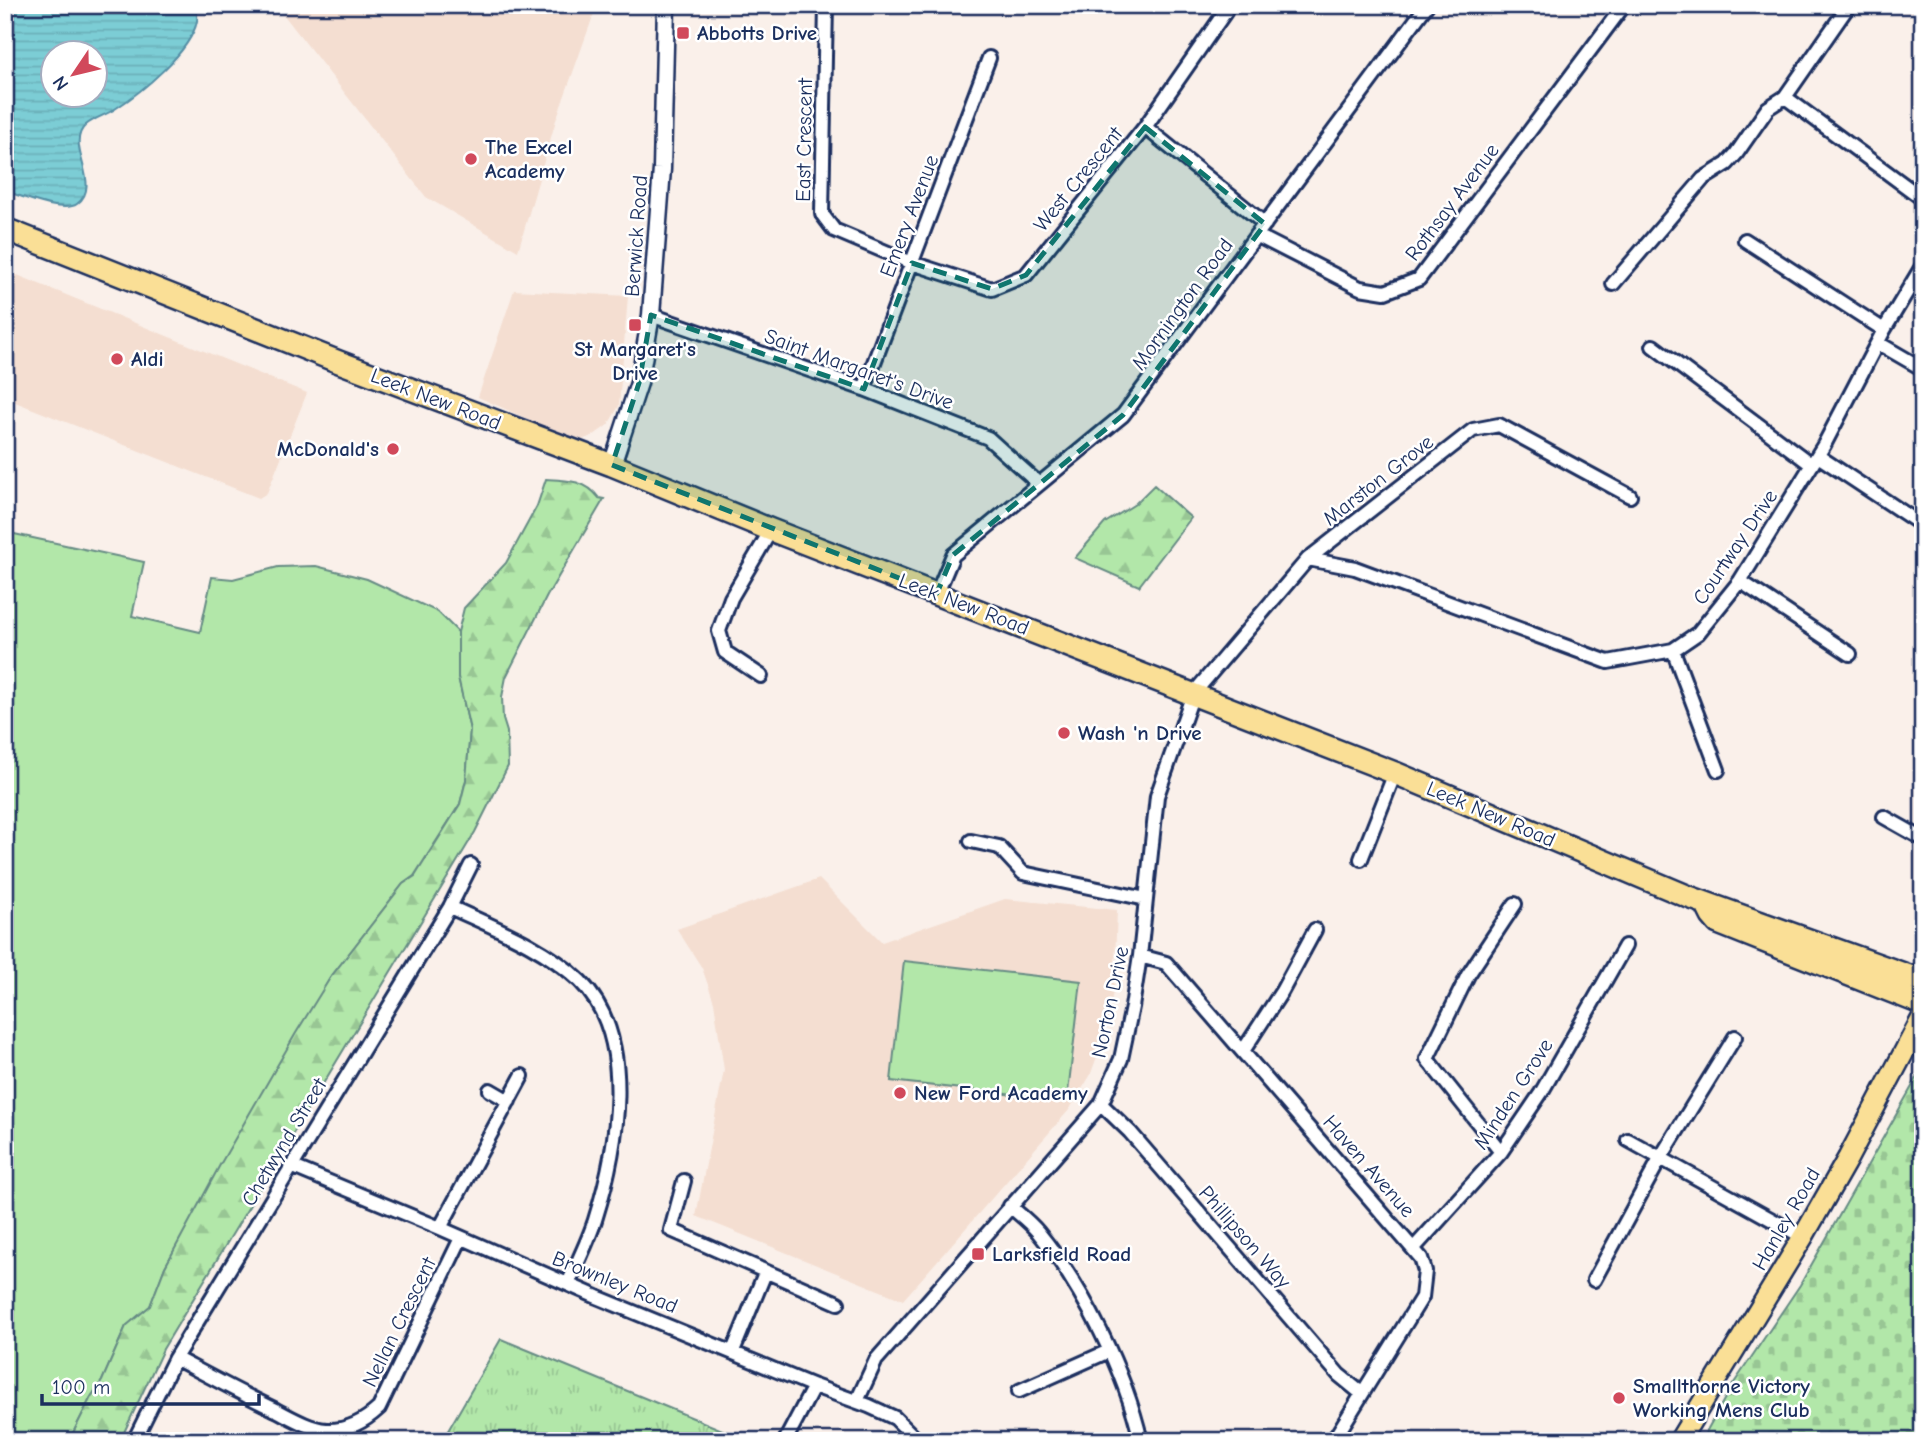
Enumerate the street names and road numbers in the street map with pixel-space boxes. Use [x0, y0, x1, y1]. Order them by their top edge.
street label: East Crescent [791, 77, 817, 202]
street label: West Crescent [1029, 121, 1128, 236]
street label: Rothsay Avenue [1400, 139, 1504, 265]
street label: Emery Avenue [875, 151, 943, 281]
street label: Berwick Road [620, 174, 652, 298]
street label: Mornington Road [1126, 234, 1238, 374]
street label: Saint Margaret's Drive [761, 324, 957, 414]
street label: Leek New Road [367, 363, 505, 435]
street label: Marston Grove [1318, 429, 1438, 531]
street label: Courtway Drive [1688, 485, 1782, 609]
street label: Leek New Road [895, 568, 1033, 640]
street label: Leek New Road [1423, 776, 1559, 852]
street label: Norton Drive [1086, 944, 1134, 1060]
street label: Minden Grove [1468, 1034, 1558, 1154]
street label: Chetwynd Street [236, 1073, 332, 1210]
street label: Haven Avenue [1318, 1110, 1420, 1222]
street label: Hanley Road [1747, 1163, 1825, 1275]
street label: Phillipson Way [1194, 1181, 1296, 1294]
street label: Brownley Road [549, 1246, 681, 1318]
street label: Nellan Crescent [357, 1252, 441, 1391]

